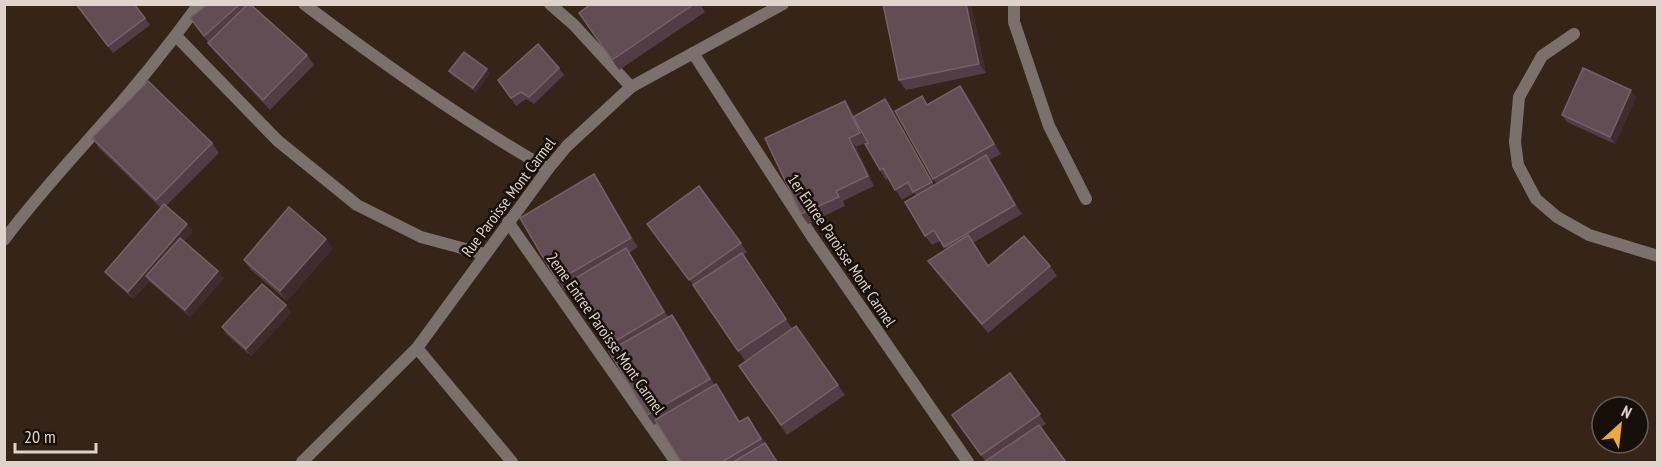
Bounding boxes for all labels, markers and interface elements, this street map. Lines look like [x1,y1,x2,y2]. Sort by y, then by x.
street label: Rue Paroisse Mont Carmel [457,133,559,261]
street label: 1er Entree Paroisse Mont Carmel [783,170,901,330]
street label: 2eme Entree Paroisse Mont Carmel [543,248,670,418]
north arrow [1590,395,1650,455]
text: N [1618,401,1635,423]
scale bar [15,416,96,454]
text: 20 m [24,425,56,448]

